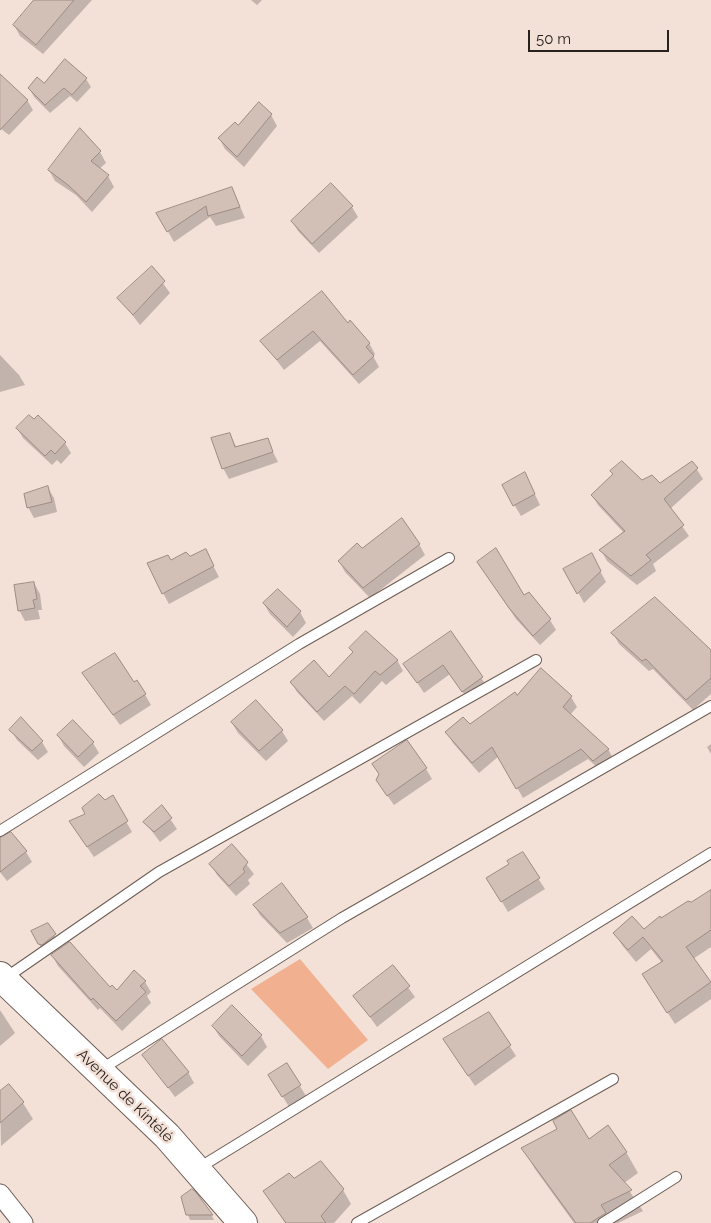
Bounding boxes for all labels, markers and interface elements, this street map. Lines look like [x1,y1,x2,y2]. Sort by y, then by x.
scale bar [531,20,672,52]
text: 50 m [536,30,571,48]
street label: Avenue de Kintélé [73,1046,177,1146]

